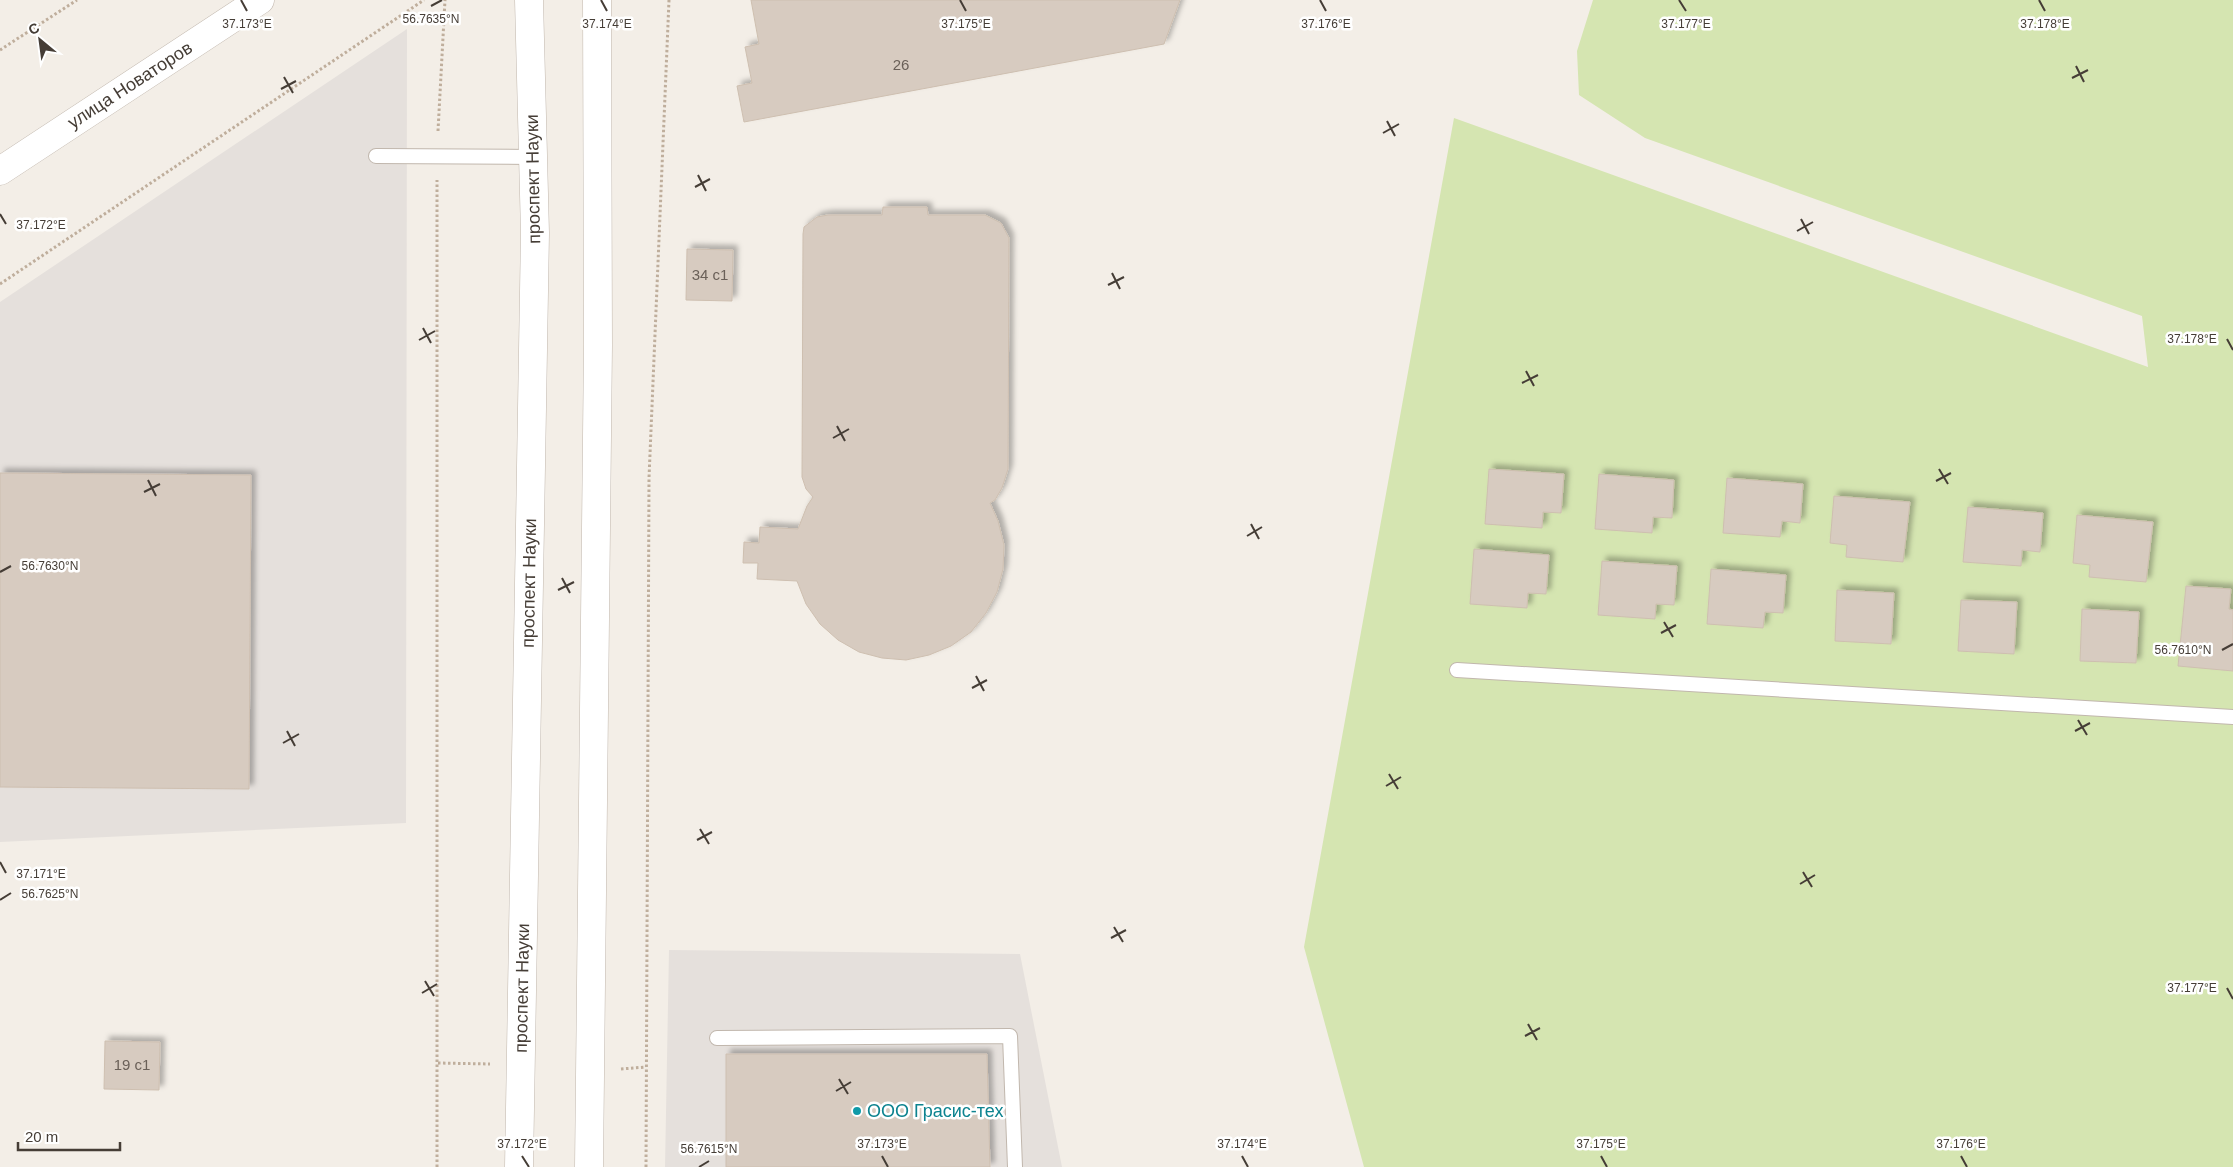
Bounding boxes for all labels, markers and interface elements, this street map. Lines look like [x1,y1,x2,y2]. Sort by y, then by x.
text: 56.7635°N [403,12,459,26]
north arrow [15,15,65,65]
text: 37.173°E [222,17,272,31]
text: 37.174°E [582,17,632,31]
text: 37.175°E [941,17,991,31]
text: 37.176°E [1301,17,1351,31]
text: 37.177°E [1661,17,1711,31]
text: 37.178°E [2020,17,2070,31]
text: С [25,19,42,38]
street label: улица Новаторов [64,37,196,133]
house number: 26 [893,56,909,73]
street label: проспект Науки [522,114,544,244]
text: 37.172°E [16,218,66,232]
house number: 34 с1 [692,266,728,283]
text: 37.178°E [2167,332,2217,346]
street label: проспект Науки [518,518,540,648]
text: 56.7630°N [22,559,78,573]
text: 56.7610°N [2155,643,2211,657]
text: 37.171°E [16,867,66,881]
text: 56.7625°N [22,887,78,901]
street label: проспект Науки [511,923,533,1053]
text: 37.177°E [2167,981,2217,995]
house number: 19 с1 [114,1056,150,1073]
place label: ООО Грасис-тех [867,1101,1003,1121]
marker: ООО Грасис-тех [851,1105,863,1117]
scale bar [18,1120,120,1152]
text: 20 m [25,1128,58,1145]
text: 37.172°E [497,1137,547,1151]
text: 37.173°E [857,1137,907,1151]
text: 37.174°E [1217,1137,1267,1151]
text: 37.175°E [1576,1137,1626,1151]
text: 37.176°E [1936,1137,1986,1151]
text: 56.7615°N [681,1142,737,1156]

